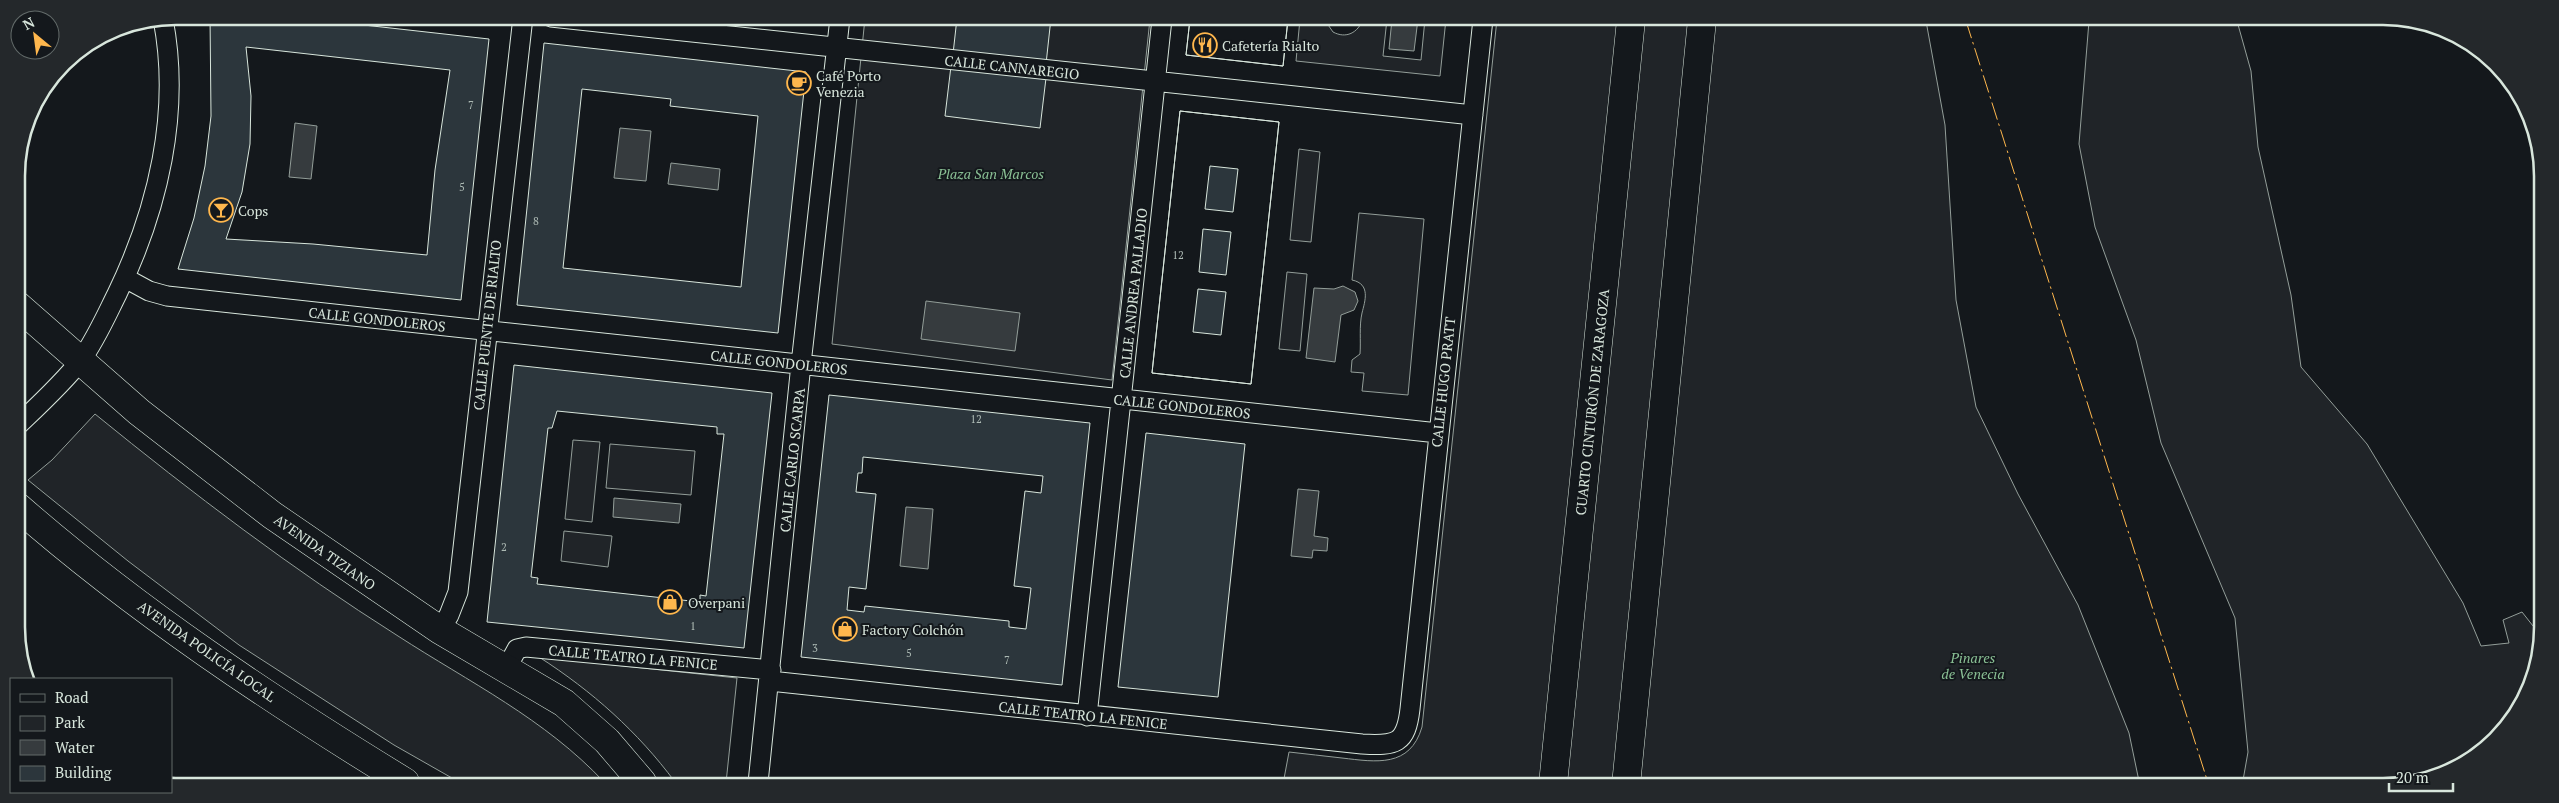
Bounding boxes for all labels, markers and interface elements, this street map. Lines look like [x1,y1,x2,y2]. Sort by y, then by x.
north arrow [10,10,60,60]
text: N [19,12,38,34]
restaurant icon: Cafetería Rialto [1192,32,1218,58]
place label: Cafetería Rialto [1222,36,1320,55]
street label: CALLE CANNAREGIO [944,50,1080,84]
place label: Café Porto Venezia [816,66,881,101]
cafe icon: Café Porto Venezia [786,70,812,96]
house number: 7 [468,98,474,112]
park label: Plaza San Marcos [937,164,1044,183]
house number: 5 [459,180,465,194]
bar icon: Cops [208,197,234,223]
place label: Cops [238,201,268,220]
street label: CALLE ANDREA PALLADIO [1115,207,1151,379]
house number: 8 [533,214,539,228]
street label: CALLE PUENTE DE RIALTO [469,239,505,411]
house number: 12 [1172,248,1184,262]
street label: CUARTO CINTURÓN DE ZARAGOZA [1571,287,1613,516]
street label: CALLE GONDOLEROS [307,302,447,336]
street label: CALLE HUGO PRATT [1427,315,1459,448]
street label: CALLE GONDOLEROS [709,345,849,379]
street label: CALLE CARLO SCARPA [775,386,809,533]
street label: CALLE GONDOLEROS [1112,389,1252,423]
house number: 12 [970,412,982,426]
street label: AVENIDA TIZIANO [270,510,380,594]
house number: 2 [501,540,507,554]
shop icon: Overpani [657,589,683,615]
place label: Overpani [688,593,745,612]
street label: AVENIDA POLICÍA LOCAL [134,596,280,706]
shop icon: Factory Colchón [832,616,858,642]
house number: 1 [690,619,696,633]
place label: Factory Colchón [862,620,964,639]
street label: CALLE TEATRO LA FENICE [548,640,718,674]
house number: 3 [812,641,818,655]
house number: 5 [906,646,912,660]
park label: Pinares de Venecia [1941,648,2005,683]
house number: 7 [1004,653,1010,667]
legend [10,678,172,793]
text: Road [55,687,88,707]
street label: CALLE TEATRO LA FENICE [998,697,1168,733]
text: Park [55,712,85,732]
text: Water [55,737,95,757]
scale bar [2389,760,2453,792]
text: Building [55,762,113,782]
text: 20 m [2396,767,2429,787]

